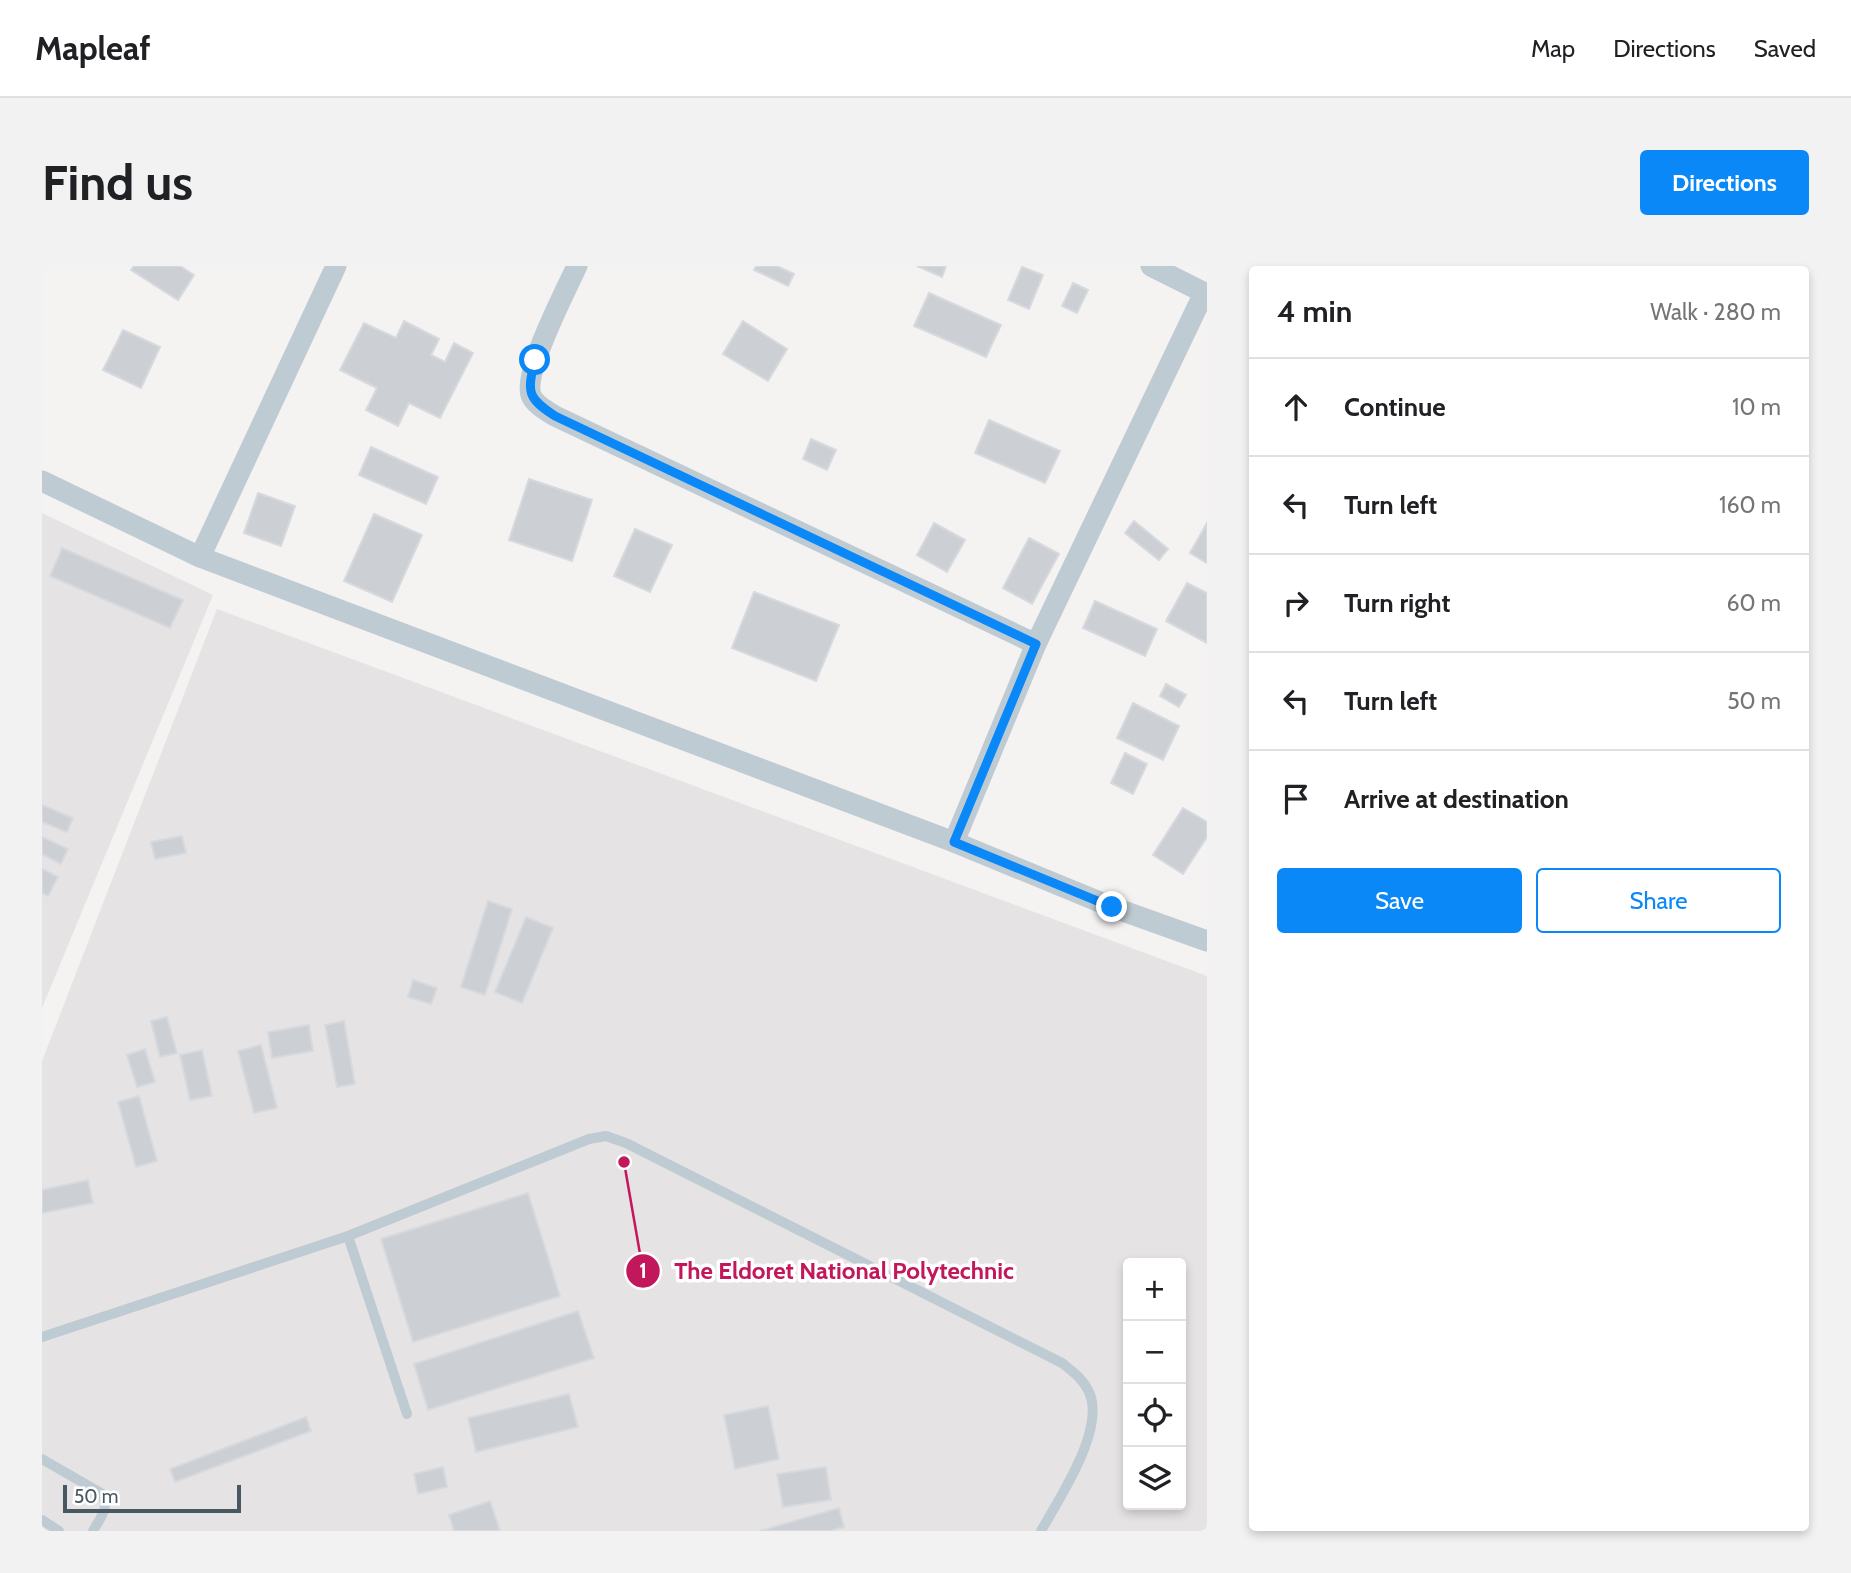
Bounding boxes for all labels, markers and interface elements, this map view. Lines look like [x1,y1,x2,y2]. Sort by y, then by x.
text: Mapleaf [35,28,151,68]
text: Map [1531,34,1575,63]
text: Directions [1613,34,1716,63]
text: Saved [1754,34,1816,63]
button: Directions [1640,150,1809,215]
text: Find us [42,153,193,212]
text: 4 min [1277,293,1352,330]
text: Walk · 280 m [1650,298,1781,326]
route start [519,344,550,375]
icon: ahead [1277,388,1315,426]
text: Continue [1344,391,1446,423]
text: 10 m [1732,393,1781,421]
icon: left [1277,486,1315,524]
text: Turn left [1344,489,1437,521]
text: 160 m [1719,491,1781,519]
icon: right [1277,584,1315,622]
text: Turn right [1344,587,1450,619]
text: 60 m [1727,589,1781,617]
icon: left [1277,682,1315,720]
text: Turn left [1344,685,1437,717]
text: 50 m [1727,687,1781,715]
icon: arrive [1277,780,1315,818]
text: Arrive at destination [1344,783,1569,815]
button: Save [1277,868,1522,933]
button: Share [1536,868,1781,933]
route end [1096,891,1127,922]
callout: The Eldoret National Polytechnic [626,1248,1028,1293]
text: The Eldoret National Polytechnic [674,1256,1014,1285]
text: 1 [639,1258,647,1283]
map controls [1123,1258,1186,1510]
button: + [1123,1258,1186,1321]
button: − [1123,1321,1186,1384]
button: locate [1123,1384,1186,1447]
button: layers [1123,1447,1186,1510]
scale bar [63,1482,242,1514]
text: 50 m [74,1485,118,1508]

